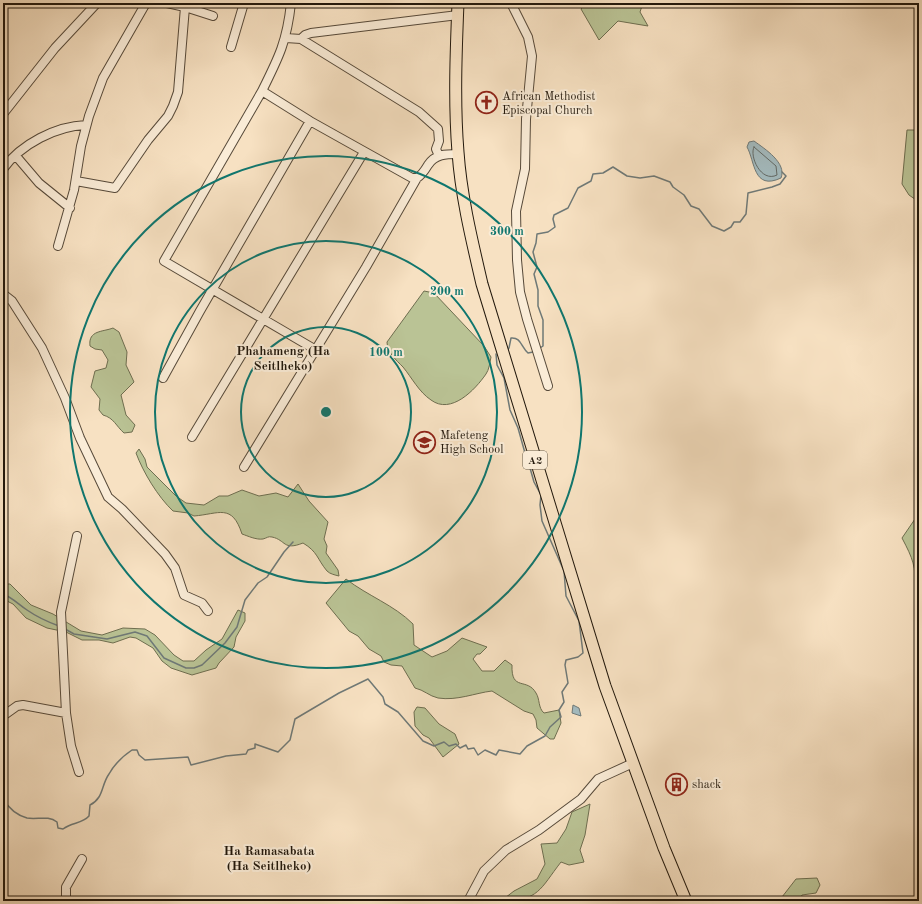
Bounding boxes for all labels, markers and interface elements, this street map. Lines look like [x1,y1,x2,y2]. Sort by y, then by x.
church icon: African Methodist Episcopal Church [473,90,499,116]
place label: African Methodist Episcopal Church [502,91,595,117]
text: 300 m [490,226,524,238]
text: 200 m [430,286,464,298]
district label: Phahameng (Ha Seitlheko) [236,345,330,373]
text: 100 m [369,347,403,359]
centre of rings [319,405,333,419]
school or university icon: Mafeteng High School [412,429,438,455]
place label: Mafeteng High School [440,430,503,456]
road number: A2 [523,451,547,469]
building icon: shack [663,771,689,797]
place label: shack [692,779,721,791]
district label: Ha Ramasabata (Ha Seitlheko) [223,845,315,873]

